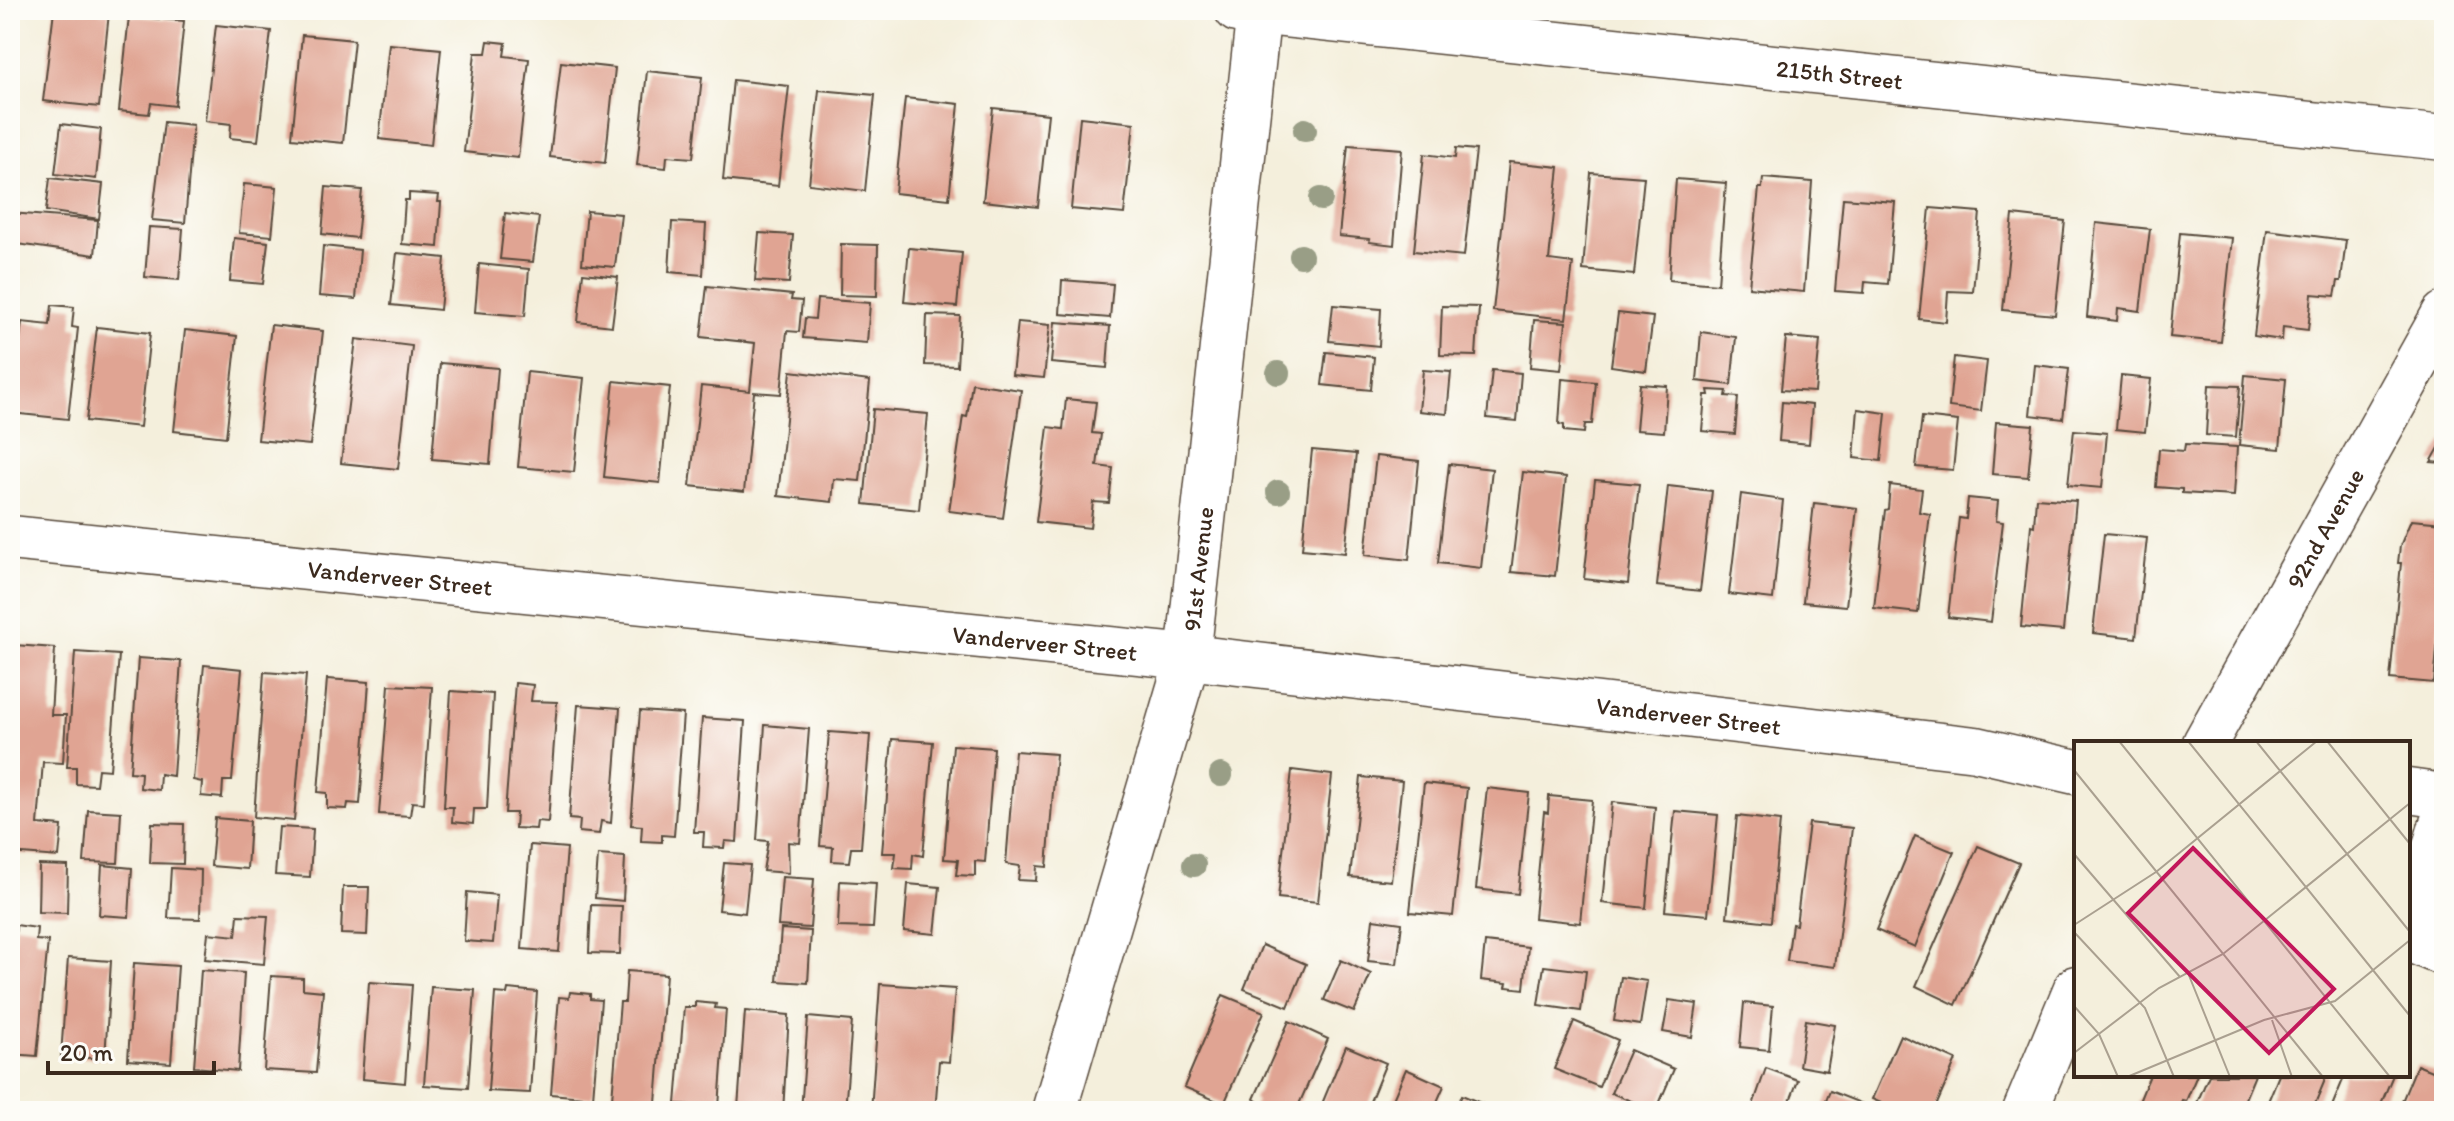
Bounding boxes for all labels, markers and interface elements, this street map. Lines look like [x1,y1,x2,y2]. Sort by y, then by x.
street label: 215th Street [1775,53,1904,95]
street label: 92nd Avenue [2280,463,2370,593]
street label: 91st Avenue [1176,505,1219,633]
street label: Vanderveer Street [306,554,494,601]
street label: Vanderveer Street [951,619,1139,666]
street label: Vanderveer Street [1595,690,1783,741]
inset map [2074,741,2410,1077]
scale bar [48,1025,214,1075]
text: 20 m [60,1038,113,1067]

